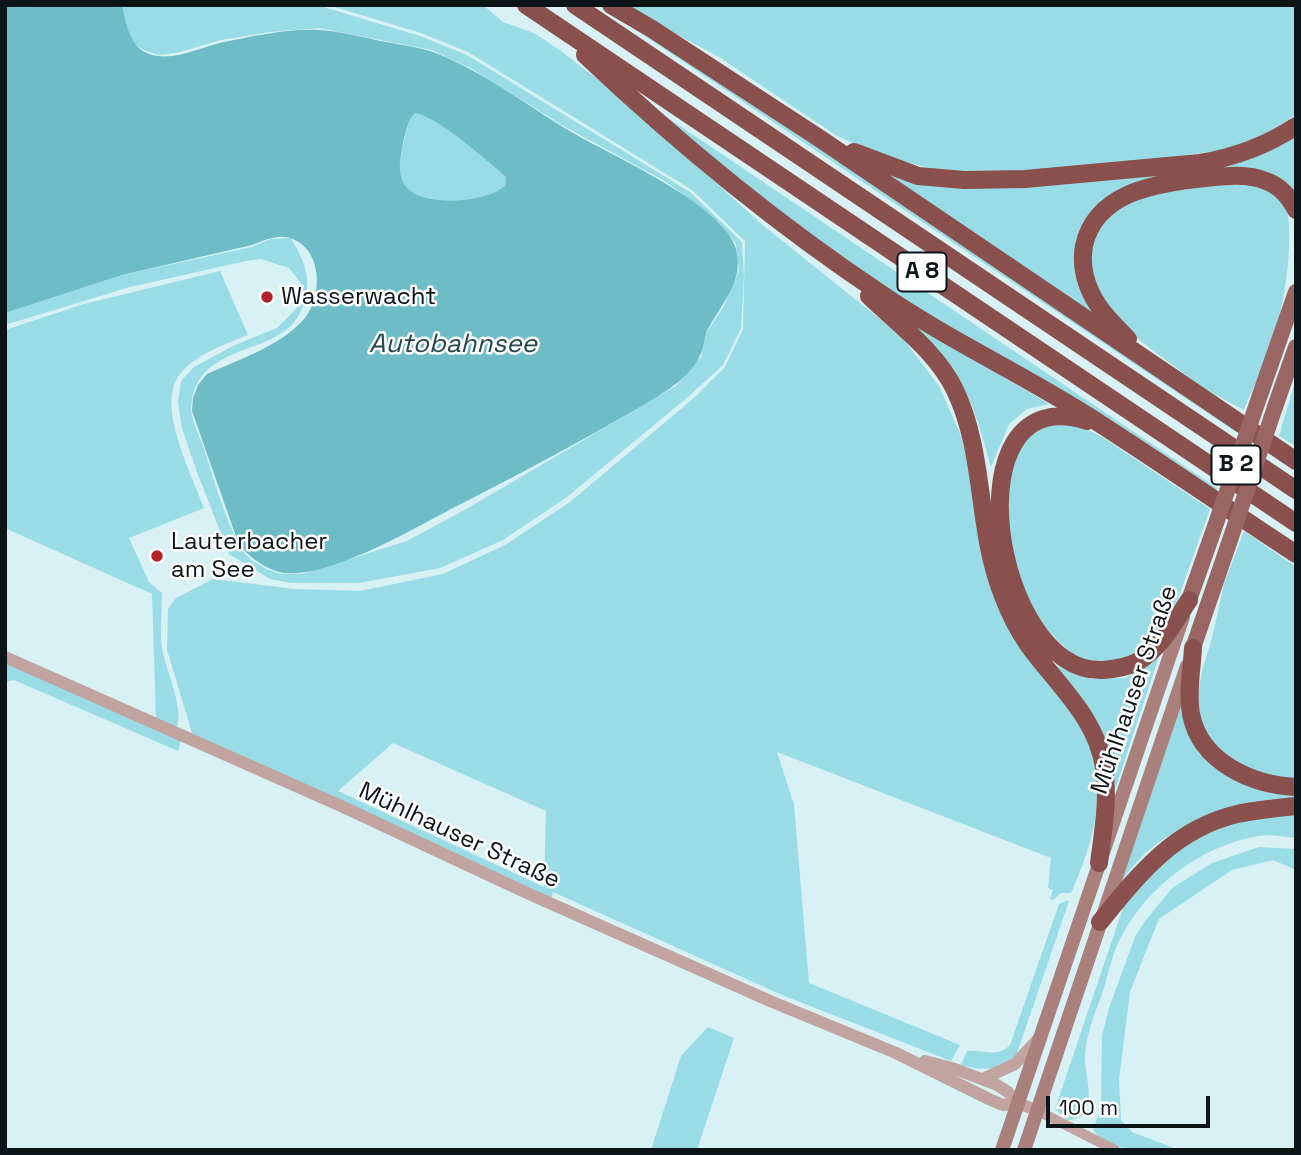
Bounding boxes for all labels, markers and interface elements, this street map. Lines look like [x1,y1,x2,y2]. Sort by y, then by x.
road number: A 8 [898,252,946,292]
place label: Wasserwacht [281,283,436,311]
marker: Wasserwacht [259,289,275,305]
water label: Autobahnsee [369,329,537,361]
road number: B 2 [1212,446,1260,485]
place label: Lauterbacher am See [171,528,327,584]
marker: Lauterbacher am See [149,548,165,564]
street label: Mühlhauser Straße [1086,582,1184,798]
street label: Mühlhauser Straße [354,777,564,895]
scale bar [1049,1082,1214,1126]
text: 100 m [1059,1094,1118,1121]

